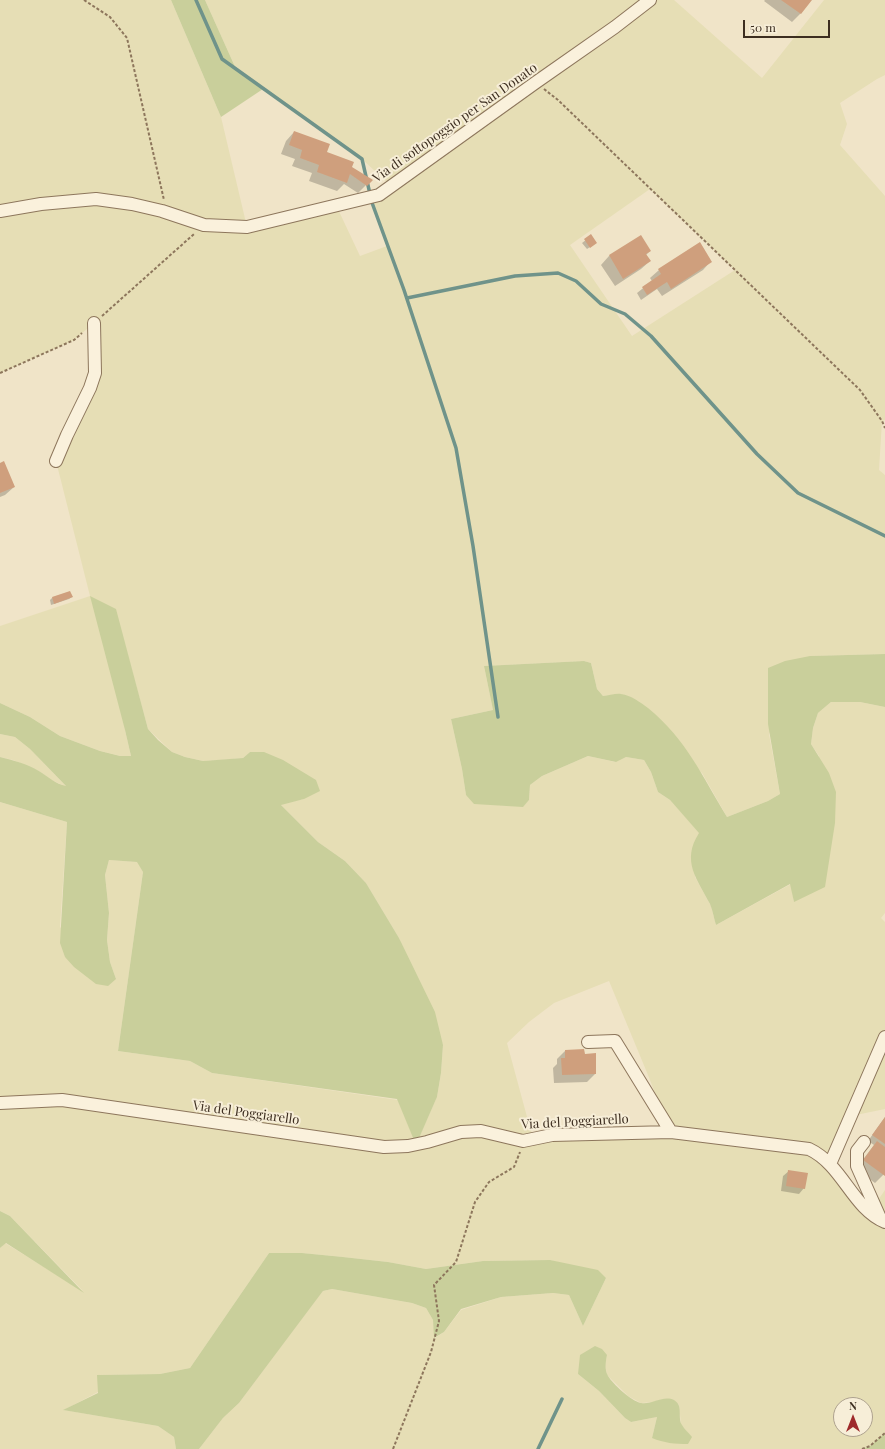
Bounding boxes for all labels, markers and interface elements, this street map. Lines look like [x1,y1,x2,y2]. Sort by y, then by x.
scale bar [745,12,832,38]
text: 50 m [750,19,776,35]
street label: Via di sottopoggio per San Donato [370,60,540,186]
street label: Via del Poggiarello [192,1098,300,1128]
street label: Via del Poggiarello [521,1111,629,1133]
north arrow [833,1397,873,1437]
text: N [849,1398,857,1413]

